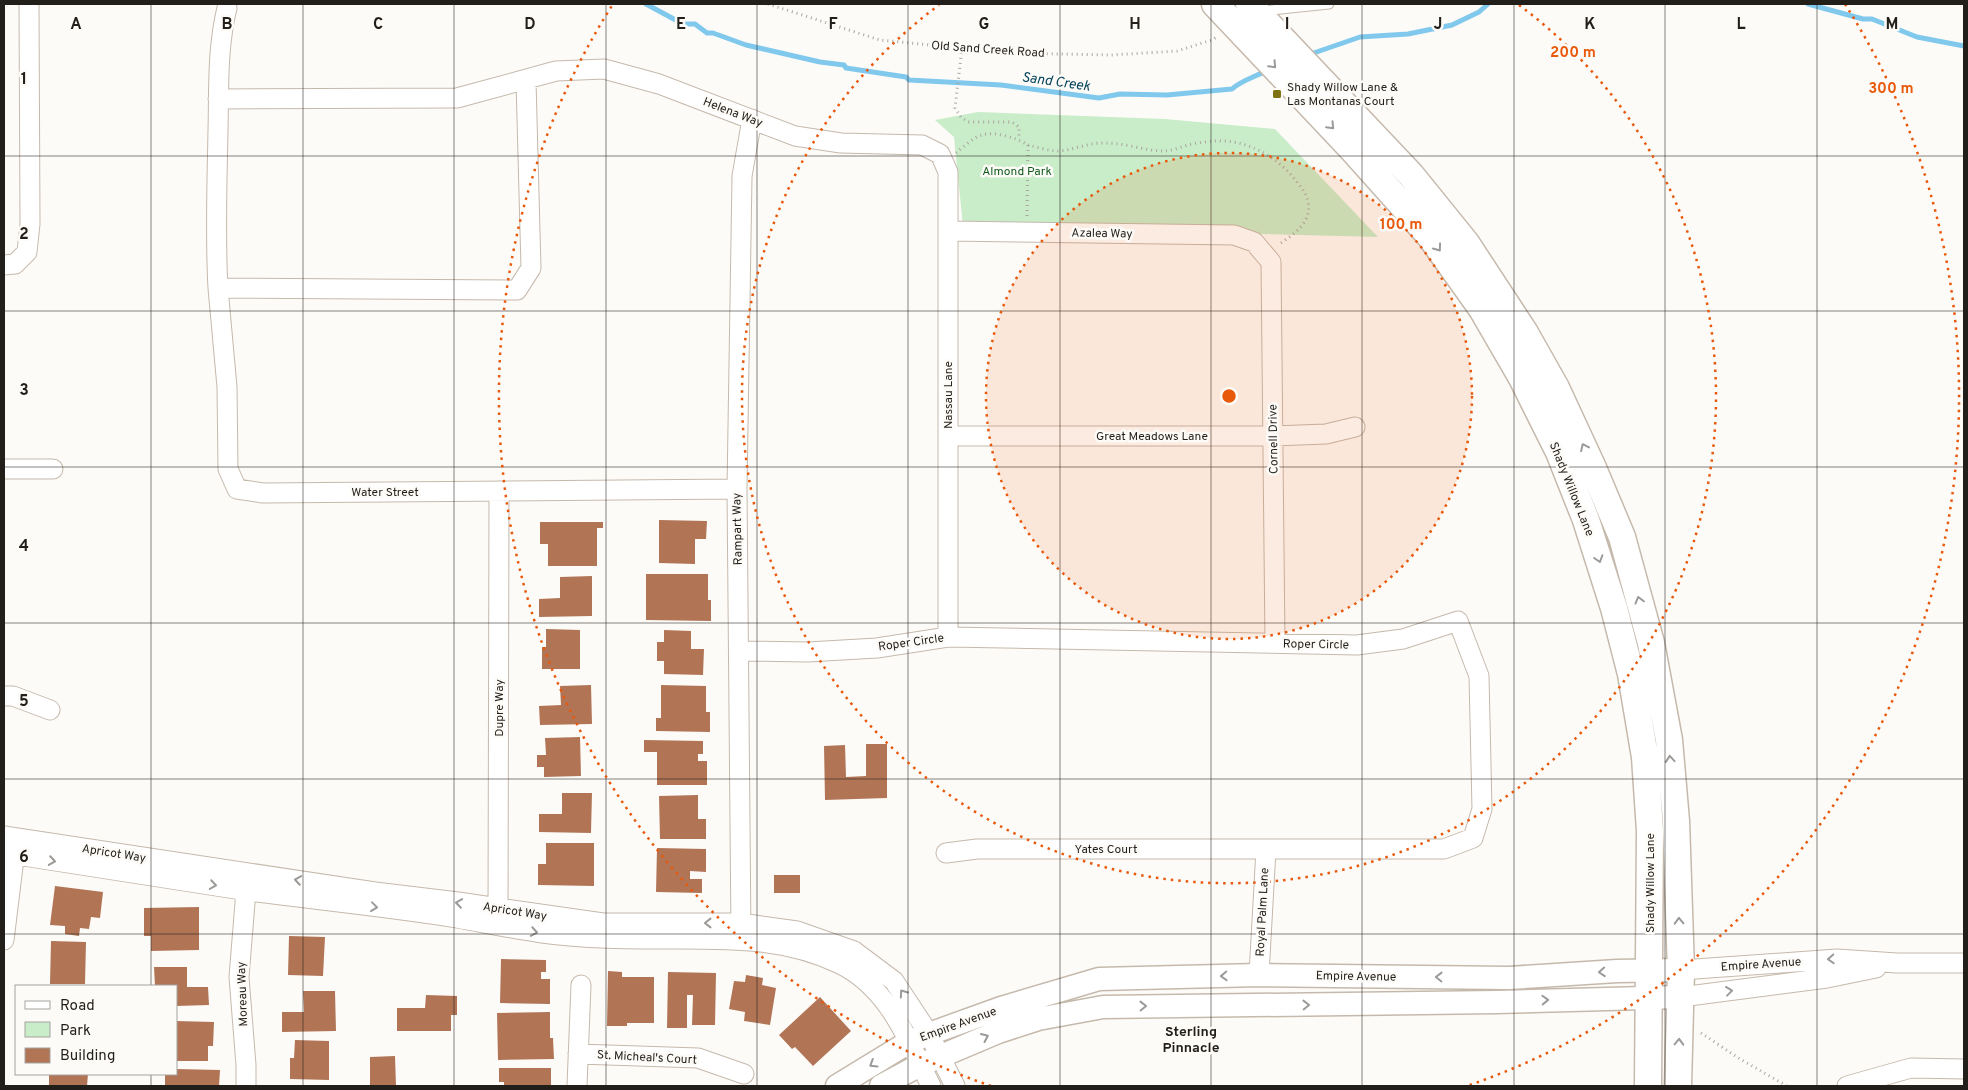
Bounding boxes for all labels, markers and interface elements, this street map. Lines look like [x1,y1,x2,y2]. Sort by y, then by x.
text: A [70,15,82,35]
text: B [221,15,233,35]
text: C [373,15,383,35]
text: D [524,15,536,35]
text: E [676,15,686,35]
text: F [828,15,838,35]
text: G [979,15,989,35]
text: H [1129,15,1141,35]
text: I [1285,15,1289,35]
text: J [1434,15,1442,35]
text: K [1584,15,1596,35]
text: L [1736,15,1746,35]
text: M [1886,15,1898,35]
street label: Old Sand Creek Road [931,38,1045,62]
text: 200 m [1550,44,1596,63]
one-way arrow [1267,59,1276,68]
water label: Sand Creek [1020,69,1092,96]
text: 1 [21,70,27,90]
place label: Shady Willow Lane & Las Montanas Court [1287,80,1398,110]
text: 300 m [1868,80,1914,99]
marker: Shady Willow Lane & Las Montanas Court [1271,88,1283,100]
street label: Helena Way [700,94,765,132]
one-way arrow [1325,121,1334,130]
park label: Almond Park [982,164,1052,180]
text: 100 m [1380,216,1422,235]
text: 2 [19,225,29,245]
street label: Azalea Way [1071,225,1133,243]
one-way arrow [1432,242,1441,252]
street label: Nassau Lane [941,361,957,429]
text: 3 [19,381,29,401]
centre of rings [1220,387,1238,405]
street label: Cornell Drive [1265,404,1283,474]
street label: Great Meadows Lane [1096,429,1208,445]
street label: Shady Willow Lane [1545,440,1597,539]
one-way arrow [1579,443,1590,452]
street label: Water Street [351,485,419,501]
street label: Rampart Way [729,493,747,565]
text: 4 [19,537,29,557]
one-way arrow [1593,555,1603,563]
one-way arrow [1634,595,1645,604]
street label: Roper Circle [877,630,945,656]
street label: Roper Circle [1283,636,1349,654]
street label: Dupre Way [492,679,508,737]
text: 5 [19,692,29,712]
one-way arrow [1665,755,1676,763]
street label: Shady Willow Lane [1643,833,1659,933]
street label: Apricot Way [81,841,147,867]
street label: Yates Court [1075,842,1137,858]
text: 6 [19,848,29,868]
one-way arrow [48,855,56,865]
street label: Royal Palm Lane [1253,867,1273,957]
one-way arrow [294,876,303,886]
one-way arrow [208,880,217,890]
one-way arrow [455,898,464,908]
street label: Apricot Way [482,899,548,925]
one-way arrow [370,901,378,912]
one-way arrow [1674,917,1684,925]
one-way arrow [704,918,712,928]
one-way arrow [530,926,539,936]
street label: Empire Avenue [1720,954,1802,976]
one-way arrow [1827,954,1835,965]
street label: Moreau Way [234,961,252,1027]
one-way arrow [1597,966,1605,977]
street label: Empire Avenue [1316,968,1396,986]
one-way arrow [1220,971,1228,981]
one-way arrow [1435,972,1443,982]
legend [15,985,178,1075]
one-way arrow [1726,986,1734,997]
one-way arrow [900,989,909,999]
one-way arrow [1542,995,1550,1006]
text: Road [60,997,95,1016]
one-way arrow [1302,999,1310,1010]
one-way arrow [1140,1001,1147,1011]
street label: Empire Avenue [918,1004,999,1046]
text: Park [60,1022,91,1041]
district label: Sterling Pinnacle [1163,1024,1220,1057]
one-way arrow [980,1033,989,1044]
one-way arrow [1674,1037,1685,1045]
text: Building [60,1047,115,1066]
street label: St. Micheal's Court [597,1047,697,1069]
one-way arrow [869,1058,878,1068]

